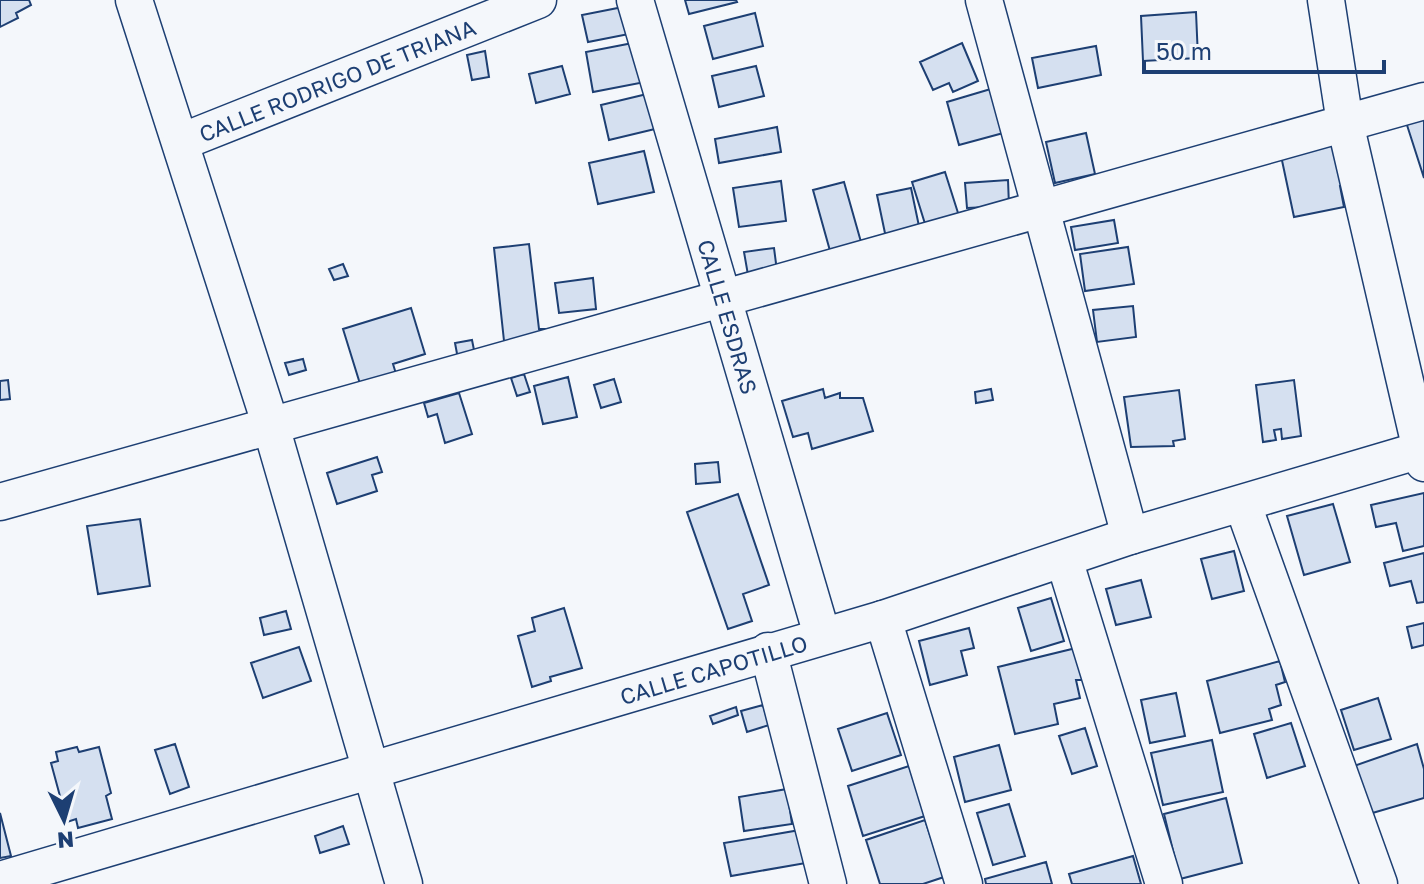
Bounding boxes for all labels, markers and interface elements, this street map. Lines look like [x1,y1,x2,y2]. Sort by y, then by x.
street label: CALLE RODRIGO DE TRIANA [195,13,480,147]
scale bar [1144,24,1384,74]
text: 50 m [1156,36,1212,65]
street label: CALLE ESDRAS [693,236,764,397]
street label: CALLE CAPOTILLO [617,629,810,710]
north arrow [24,780,104,860]
text: N [56,826,75,855]

